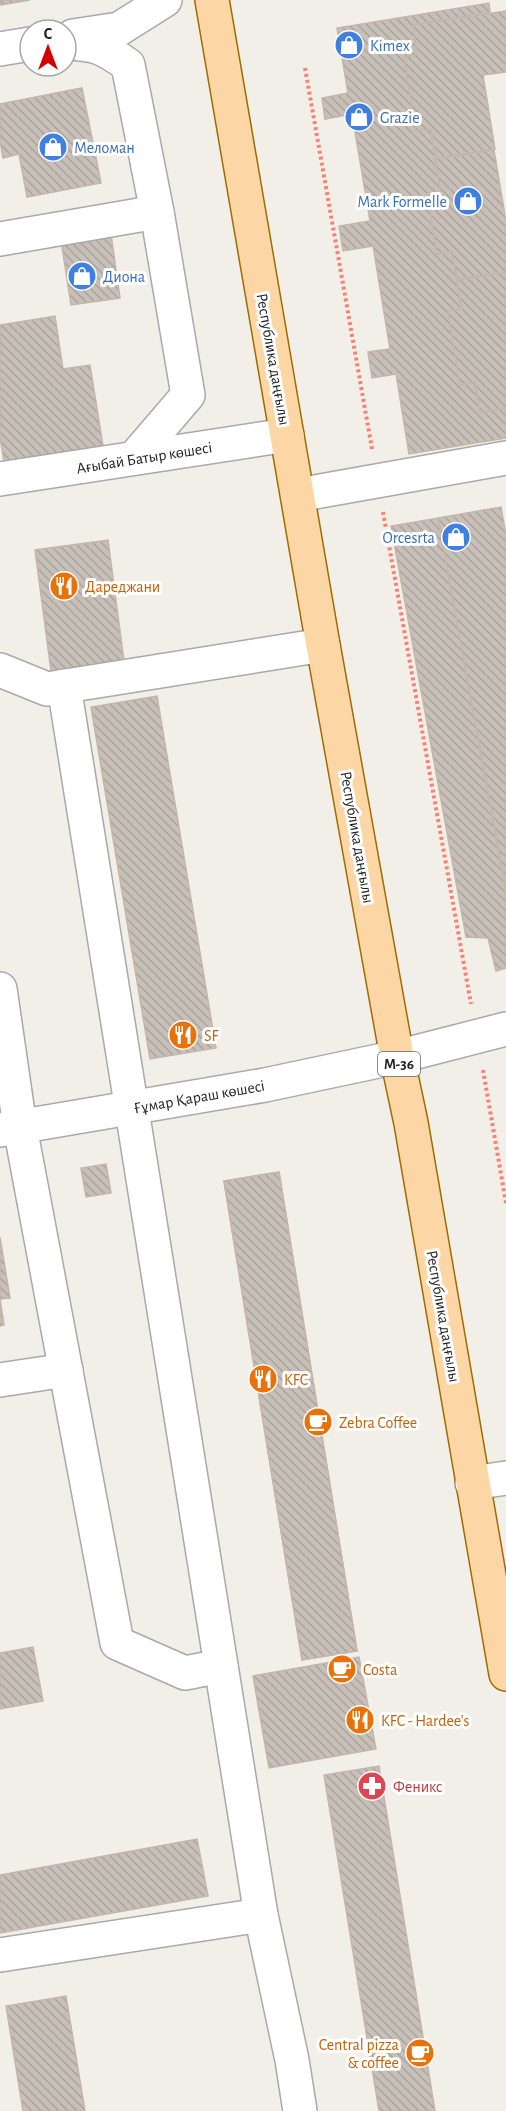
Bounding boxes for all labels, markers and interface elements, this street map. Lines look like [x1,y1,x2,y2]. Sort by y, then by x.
north arrow [18,18,78,78]
text: С [44,26,53,42]
shop icon: Kimex [333,29,365,61]
place label: Kimex [370,38,410,54]
shop icon: Grazie [343,101,375,133]
place label: Grazie [380,110,420,126]
shop icon: Меломан [37,131,69,163]
place label: Меломан [74,140,135,156]
shop icon: Mark Formelle [452,185,484,217]
place label: Mark Formelle [357,194,447,210]
shop icon: Диона [66,260,98,292]
place label: Диона [103,269,145,285]
street label: Республика даңғылы [253,292,293,427]
street label: Ағыбай Батыр көшесі [75,439,213,477]
shop icon: Orcesrta [440,521,472,553]
place label: Orcesrta [383,530,435,546]
restaurant icon: Дареджани [48,570,80,602]
place label: Дареджани [85,579,160,595]
street label: Республика даңғылы [337,770,377,905]
restaurant icon: SF [167,1019,199,1051]
place label: SF [204,1028,220,1044]
road number: M-36 [378,1052,420,1076]
street label: Ғұмар Қараш көшесі [132,1078,266,1116]
street label: Республика даңғылы [423,1249,463,1384]
restaurant icon: KFC [247,1363,279,1395]
place label: KFC [284,1372,308,1388]
cafe icon: Zebra Coffee [302,1406,334,1438]
place label: Zebra Coffee [339,1415,417,1431]
cafe icon: Costa [326,1653,358,1685]
place label: Costa [363,1662,397,1678]
restaurant icon: KFC - Hardee's [344,1704,376,1736]
place label: KFC - Hardee's [381,1713,470,1729]
pharmacy icon: Феникс [356,1770,388,1802]
place label: Феникс [393,1779,443,1795]
place label: Central pizza & coffee [319,2037,399,2071]
cafe icon: Central pizza & coffee [404,2037,436,2069]

